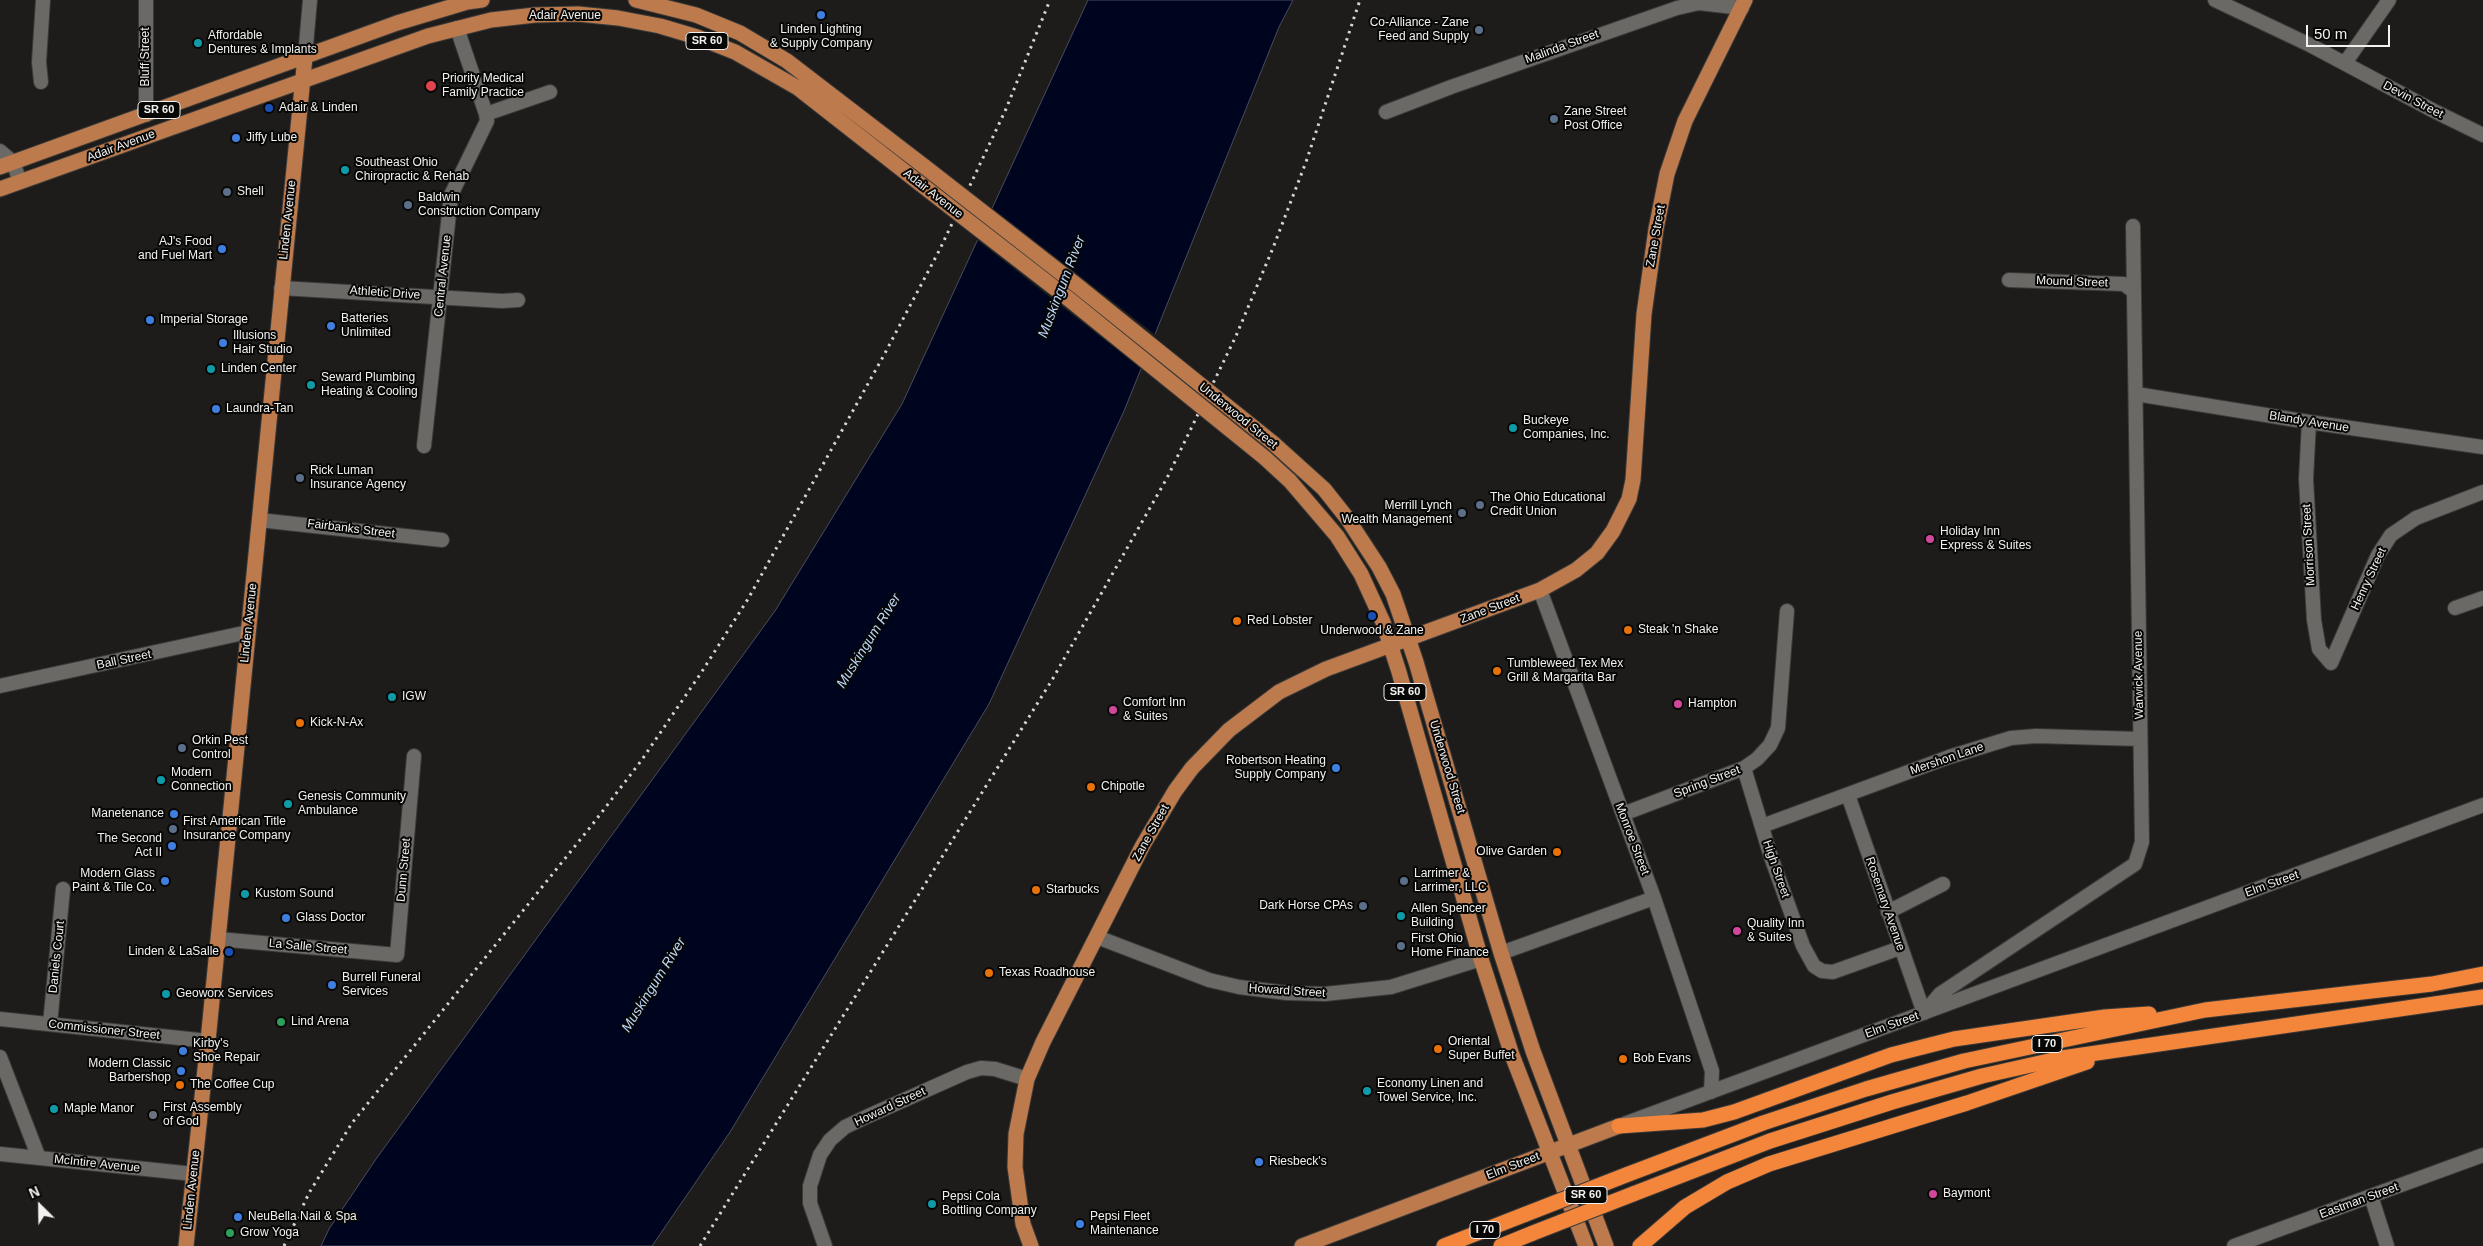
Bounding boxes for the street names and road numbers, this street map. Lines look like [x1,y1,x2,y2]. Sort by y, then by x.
street label: Adair Avenue [529,9,601,23]
street label: Bluff Street [139,27,153,87]
street label: Malinda Street [1523,27,1601,67]
road number: SR 60 [686,32,728,49]
street label: Devin Street [2380,78,2446,122]
road number: SR 60 [138,102,180,118]
street label: Adair Avenue [85,127,157,165]
street label: Adair Avenue [900,166,966,222]
street label: Linden Avenue [277,180,299,260]
street label: Zane Street [1643,204,1669,268]
street label: Central Avenue [432,234,454,318]
street label: Mound Street [2036,274,2108,290]
street label: Athletic Drive [349,283,421,303]
street label: Underwood Street [1196,380,1280,452]
street label: Blandy Avenue [2268,409,2350,435]
street label: Morrison Street [2300,504,2318,586]
street label: Fairbanks Street [306,516,396,542]
street label: Henry Street [2348,545,2390,613]
street label: Linden Avenue [238,583,260,663]
street label: Zane Street [1458,591,1522,627]
street label: Warwick Avenue [2131,631,2147,719]
street label: Ball Street [95,647,153,673]
road number: SR 60 [1384,684,1426,700]
street label: Underwood Street [1426,719,1468,815]
street label: Mershon Lane [1908,740,1986,778]
street label: Spring Street [1672,763,1742,801]
street label: Monroe Street [1612,801,1652,877]
street label: Zane Street [1130,802,1172,864]
street label: Dunn Street [394,837,414,903]
street label: High Street [1759,838,1793,900]
street label: Rosemary Avenue [1862,855,1908,953]
street label: Elm Street [2243,868,2301,900]
street label: Daniels Court [46,920,68,994]
street label: La Salle Street [268,936,348,958]
street label: Howard Street [1248,981,1326,1001]
street label: Elm Street [1863,1009,1921,1041]
street label: Commissioner Street [48,1017,160,1043]
road number: I 70 [2032,1036,2062,1052]
street label: Howard Street [852,1084,928,1130]
street label: Elm Street [1484,1149,1542,1183]
street label: Linden Avenue [181,1150,203,1230]
street label: McIntire Avenue [53,1152,141,1176]
street label: Eastman Street [2318,1180,2400,1222]
road number: SR 60 [1565,1186,1607,1204]
road number: I 70 [1470,1222,1500,1238]

